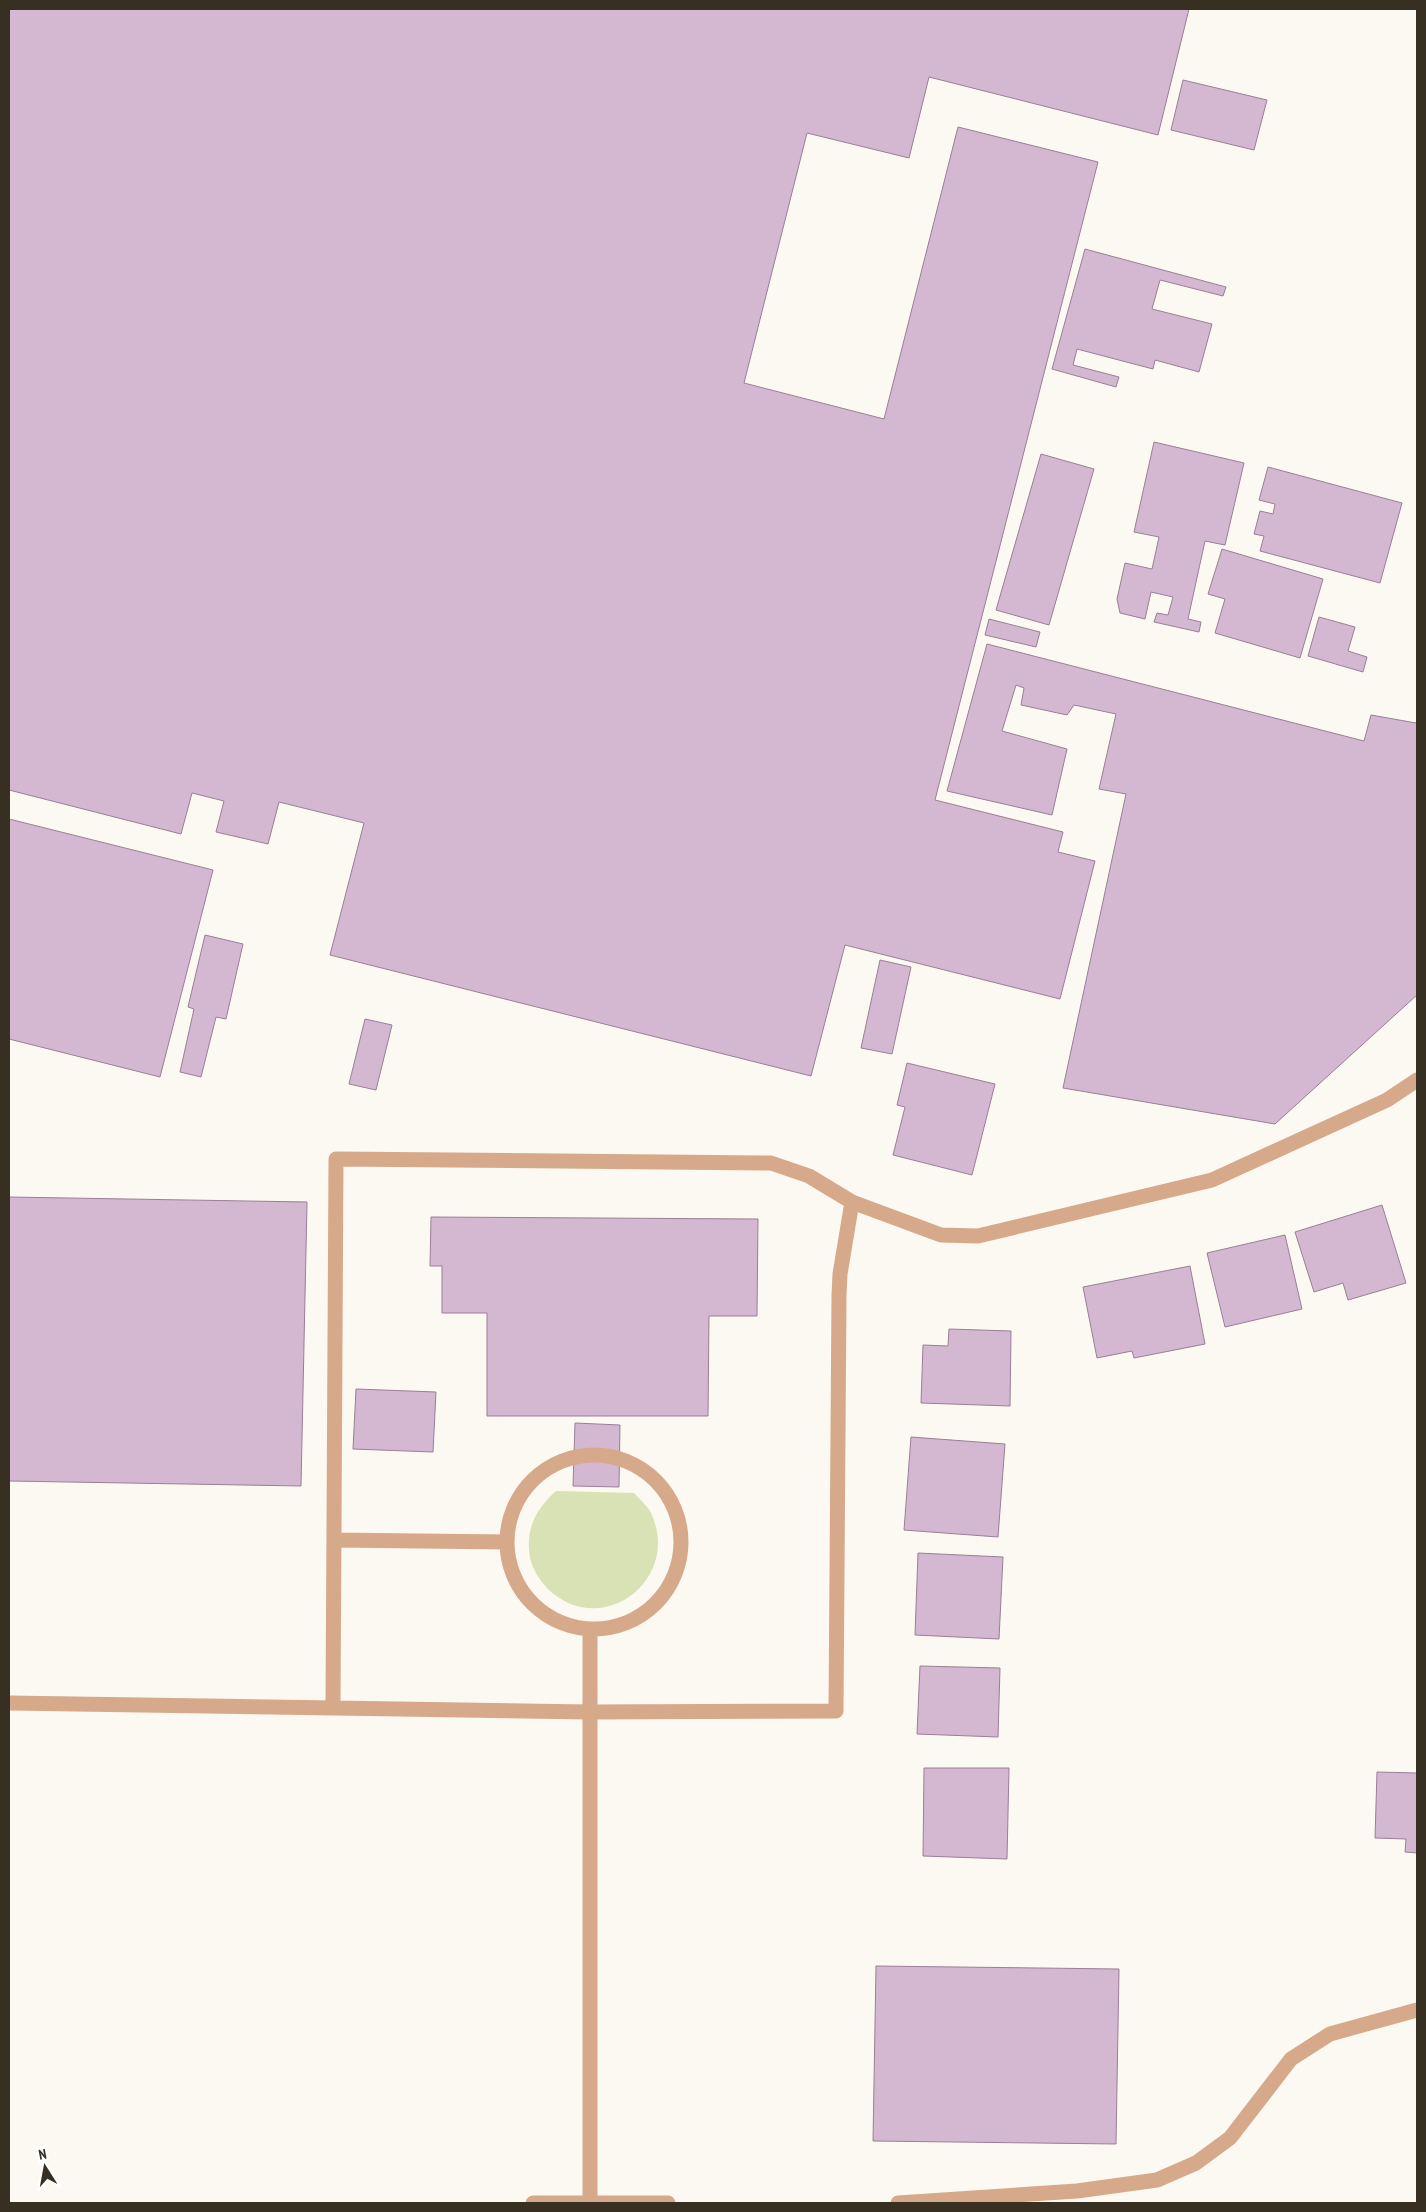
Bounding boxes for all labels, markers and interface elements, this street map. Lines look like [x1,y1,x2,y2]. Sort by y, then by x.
north arrow [20,2142,70,2192]
text: N [37,2145,48,2164]

